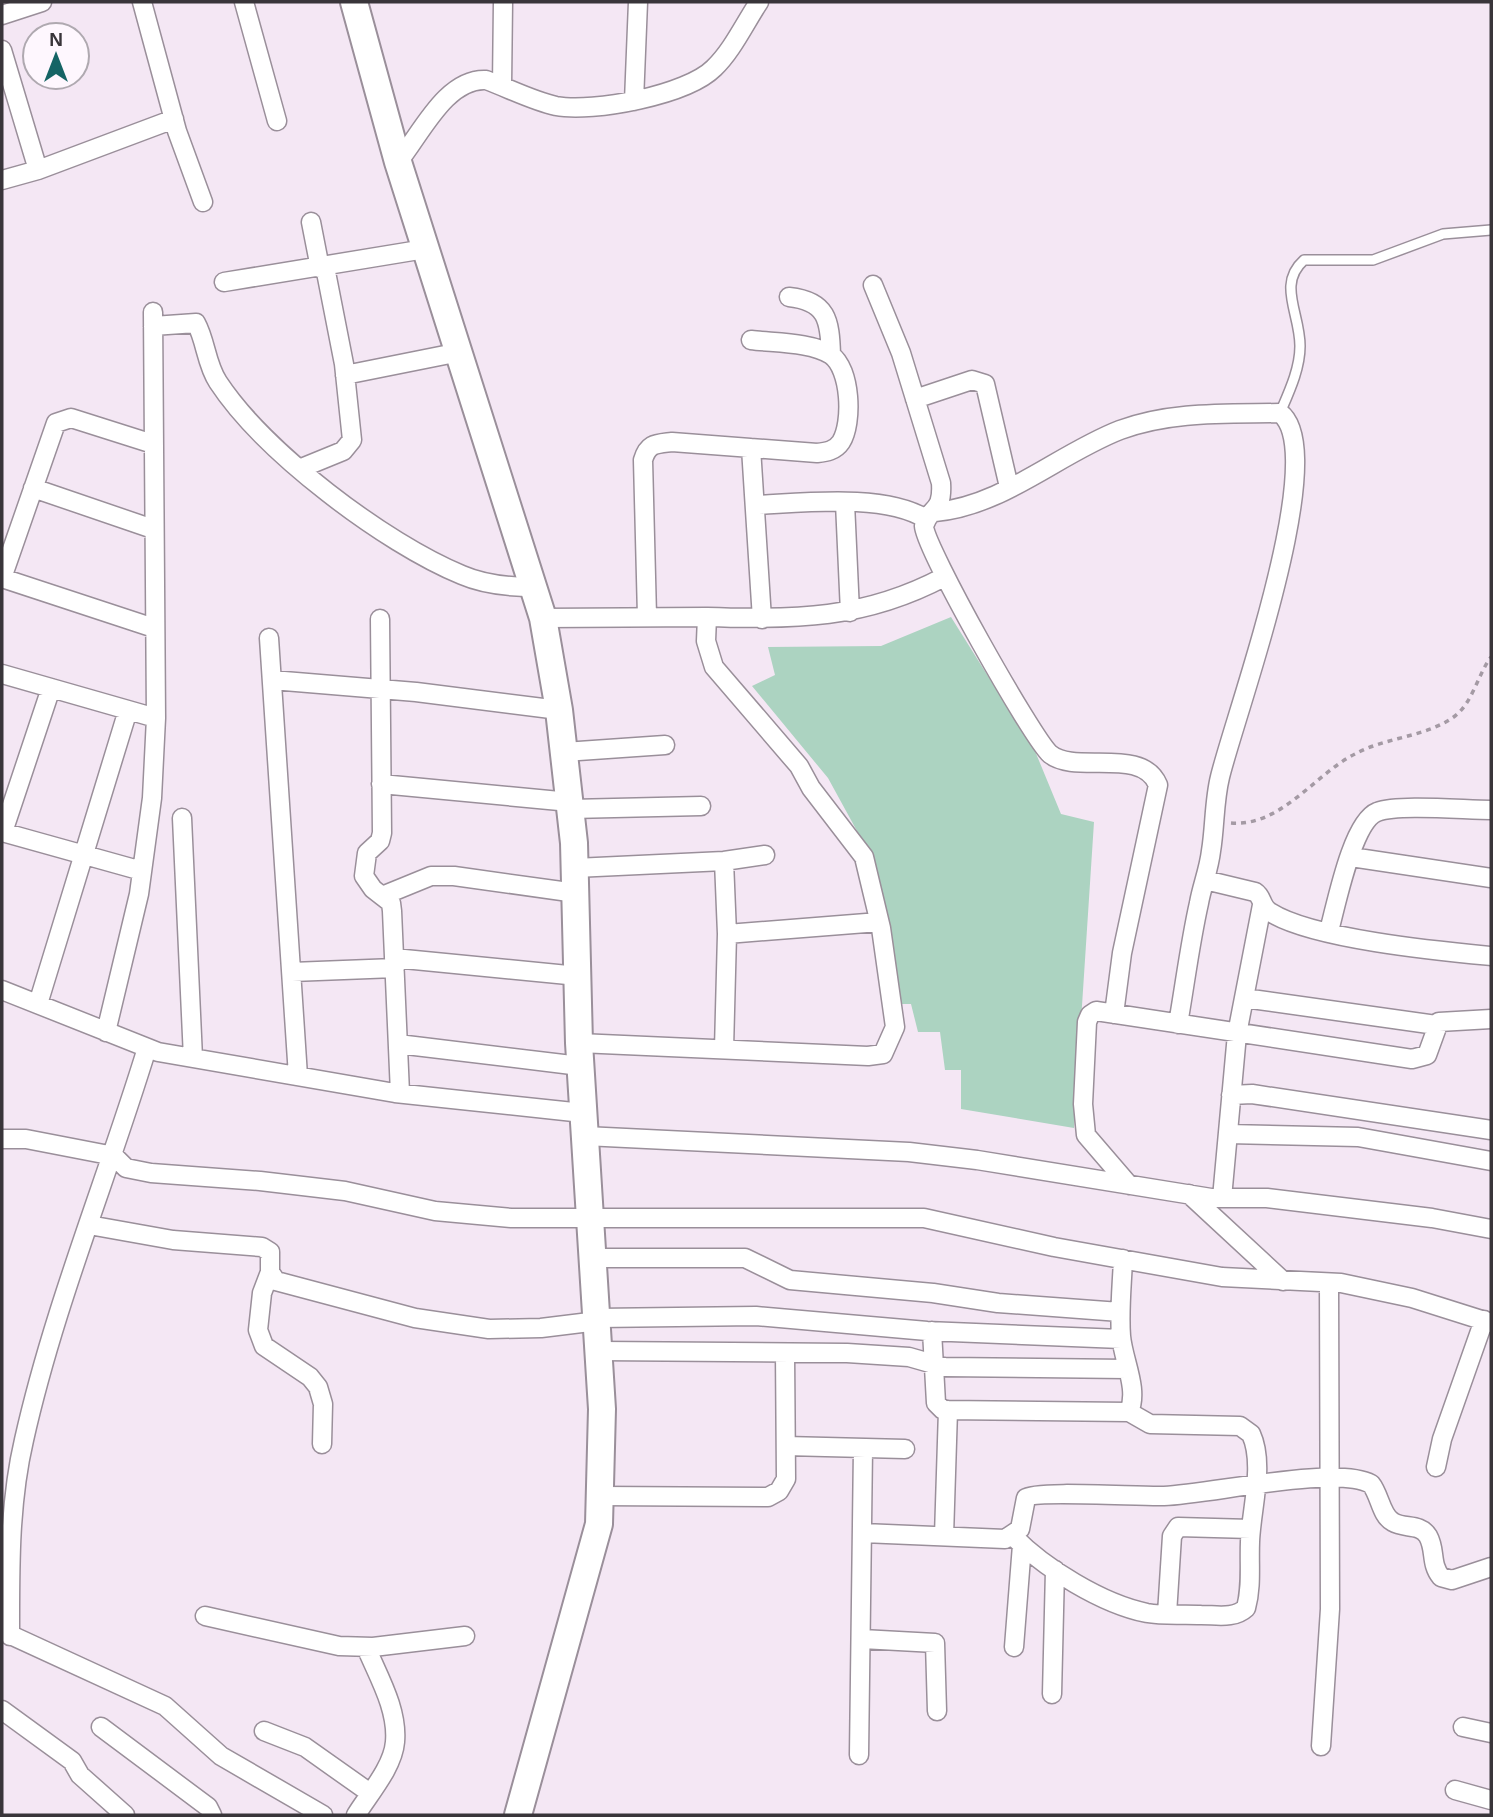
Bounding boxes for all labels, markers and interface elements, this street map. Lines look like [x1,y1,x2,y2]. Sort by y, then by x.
north arrow [21,21,91,91]
text: N [49,29,63,50]

